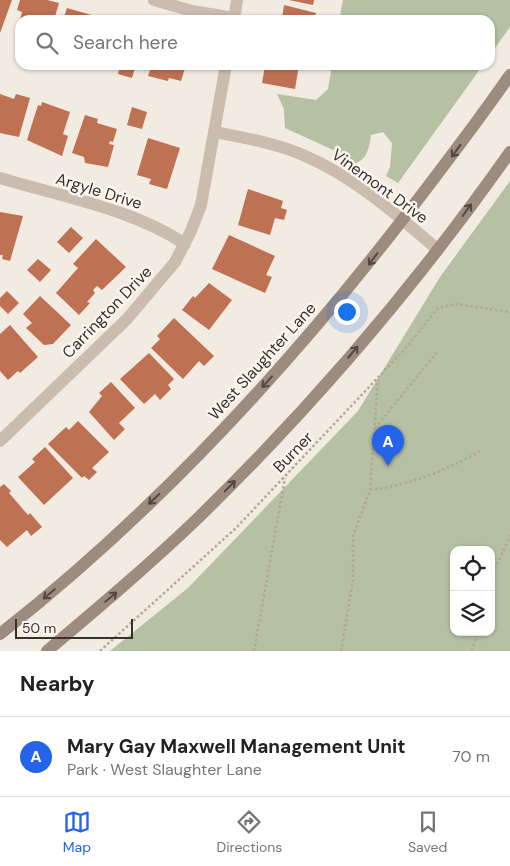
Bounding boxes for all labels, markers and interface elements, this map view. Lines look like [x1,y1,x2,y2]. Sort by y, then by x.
search box [15,15,495,70]
icon: search [33,29,61,57]
text: Search here [73,30,178,55]
street label: Vinemont Drive [328,144,432,228]
one-way arrow [451,144,461,158]
street label: Argyle Drive [53,168,145,214]
one-way arrow [462,203,472,217]
one-way arrow [368,252,379,265]
street label: Carrington Drive [57,261,157,363]
street label: West Slaughter Lane [203,298,321,424]
your location [334,299,360,325]
one-way arrow [347,346,358,359]
one-way arrow [262,375,273,388]
pin: A [372,425,404,466]
street label: Burner [268,427,318,477]
one-way arrow [224,480,236,492]
one-way arrow [148,493,161,505]
map controls [450,546,495,636]
button: locate [450,546,495,591]
one-way arrow [42,588,55,599]
one-way arrow [105,591,118,603]
button: layers [450,591,495,636]
scale bar [15,616,132,639]
text: 50 m [22,619,56,637]
text: Nearby [20,670,94,698]
text: Mary Gay Maxwell Management Unit [67,734,405,759]
text: A [30,746,42,767]
text: 70 m [452,746,490,767]
text: Park · West Slaughter Lane [67,759,262,780]
tab: Map [63,808,91,856]
tab: Directions [217,808,282,856]
tab: Saved [408,808,447,856]

